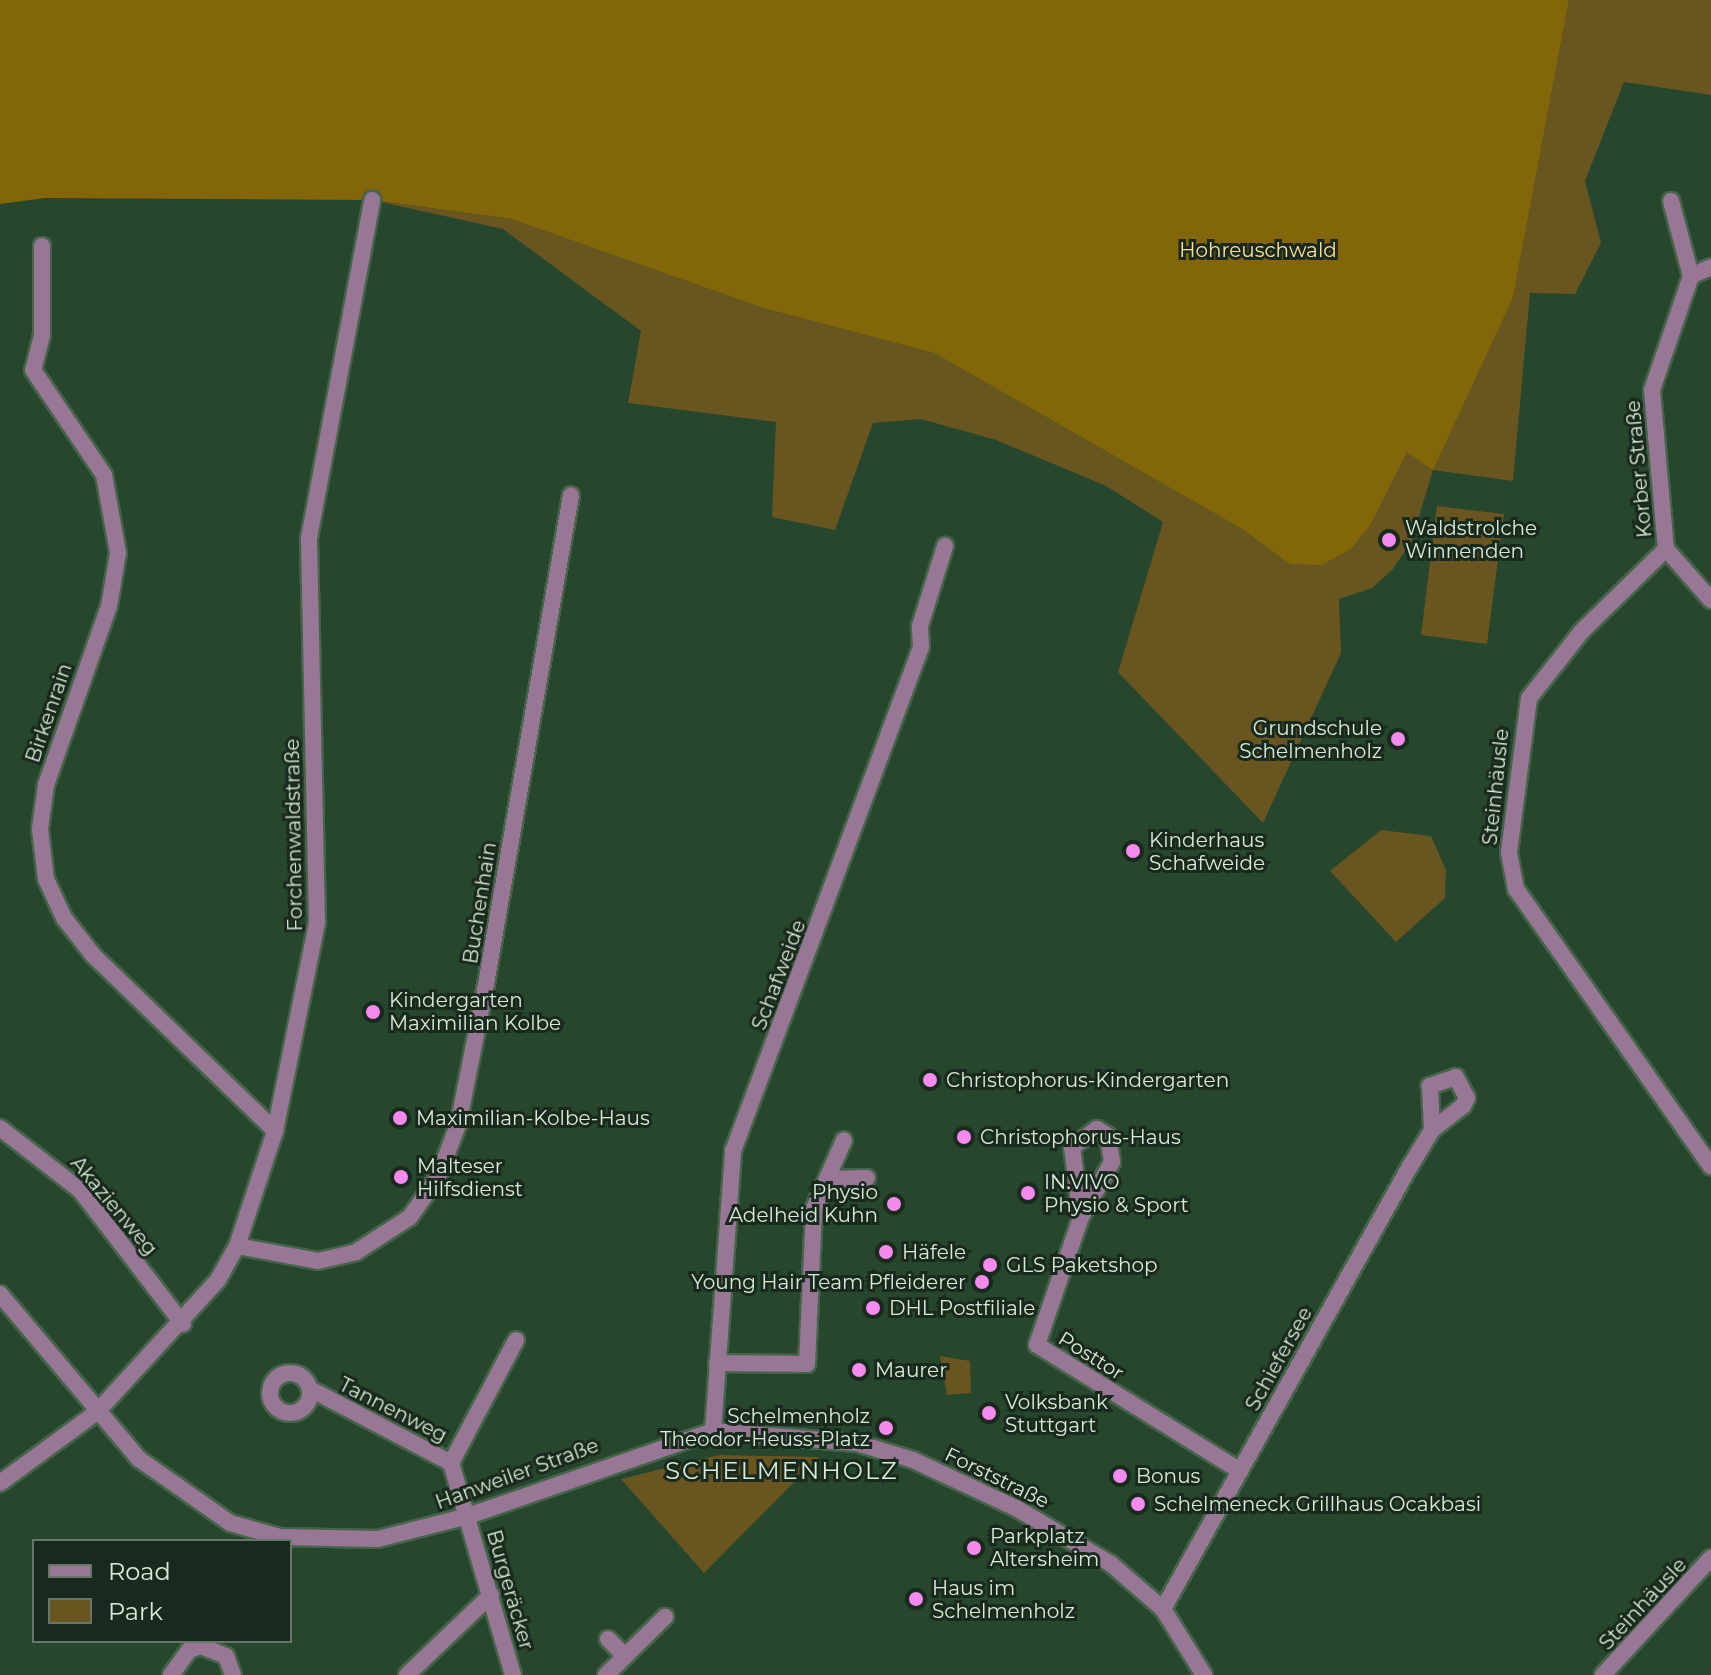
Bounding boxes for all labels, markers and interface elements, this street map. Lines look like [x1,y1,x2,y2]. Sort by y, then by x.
park label: Hohreuschwald [1179,238,1337,262]
street label: Korber Straße [1621,399,1657,539]
place label: Waldstrolche Winnenden [1405,516,1537,563]
marker: Waldstrolche Winnenden [1380,531,1398,549]
street label: Birkenrain [21,660,77,766]
place label: Grundschule Schelmenholz [1239,716,1382,763]
street label: Steinhäusle [1478,728,1514,846]
marker: Grundschule Schelmenholz [1389,730,1407,748]
street label: Forchenwaldstraße [280,738,308,932]
place label: Kinderhaus Schafweide [1149,828,1265,875]
street label: Buchenhain [459,840,501,966]
marker: Kinderhaus Schafweide [1124,842,1142,860]
street label: Schafweide [747,917,811,1033]
place label: Kindergarten Maximilian Kolbe [389,988,561,1035]
marker: Kindergarten Maximilian Kolbe [364,1003,382,1021]
place label: Christophorus-Kindergarten [946,1068,1229,1092]
marker: Christophorus-Kindergarten [921,1071,939,1089]
place label: Maximilian-Kolbe-Haus [416,1106,650,1130]
marker: Maximilian-Kolbe-Haus [391,1109,409,1127]
place label: Christophorus-Haus [980,1125,1181,1149]
marker: Christophorus-Haus [955,1128,973,1146]
street label: Akazienweg [66,1152,162,1260]
place label: Malteser Hilfsdienst [417,1154,523,1201]
marker: Malteser Hilfsdienst [392,1168,410,1186]
place label: IN.VIVO Physio & Sport [1044,1170,1189,1217]
place label: Physio Adelheid Kuhn [729,1180,878,1227]
marker: IN.VIVO Physio & Sport [1019,1184,1037,1202]
marker: Physio Adelheid Kuhn [885,1195,903,1213]
place label: Häfele [902,1240,966,1264]
marker: Häfele [877,1243,895,1261]
place label: GLS Paketshop [1006,1253,1158,1277]
marker: GLS Paketshop [981,1256,999,1274]
place label: Young Hair Team Pfleiderer [691,1270,966,1294]
marker: Young Hair Team Pfleiderer [973,1273,991,1291]
place label: DHL Postfiliale [889,1296,1035,1320]
marker: DHL Postfiliale [864,1299,882,1317]
street label: Schiefersee [1241,1303,1317,1415]
street label: Posttor [1054,1327,1128,1385]
place label: Maurer [875,1358,947,1382]
marker: Maurer [850,1361,868,1379]
street label: Tannenweg [335,1372,451,1448]
place label: Volksbank Stuttgart [1005,1390,1108,1437]
place label: Schelmenholz Theodor-Heuss-Platz [660,1404,870,1451]
marker: Volksbank Stuttgart [980,1404,998,1422]
marker: Schelmenholz Theodor-Heuss-Platz [877,1419,895,1437]
street label: Hanweiler Straße [432,1433,602,1515]
street label: Forststraße [941,1442,1053,1514]
district label: SCHELMENHOLZ [665,1457,899,1485]
place label: Bonus [1136,1464,1200,1488]
marker: Bonus [1111,1467,1129,1485]
place label: Schelmeneck Grillhaus Ocakbasi [1154,1492,1481,1516]
marker: Schelmeneck Grillhaus Ocakbasi [1129,1495,1147,1513]
place label: Parkplatz Altersheim [990,1524,1099,1571]
street label: Burgeräcker [481,1527,539,1653]
legend [32,1539,292,1643]
marker: Parkplatz Altersheim [965,1539,983,1557]
street label: Steinhäusle [1594,1553,1692,1655]
text: Road [108,1557,171,1586]
place label: Haus im Schelmenholz [932,1576,1075,1623]
marker: Haus im Schelmenholz [907,1590,925,1608]
text: Park [108,1597,163,1626]

